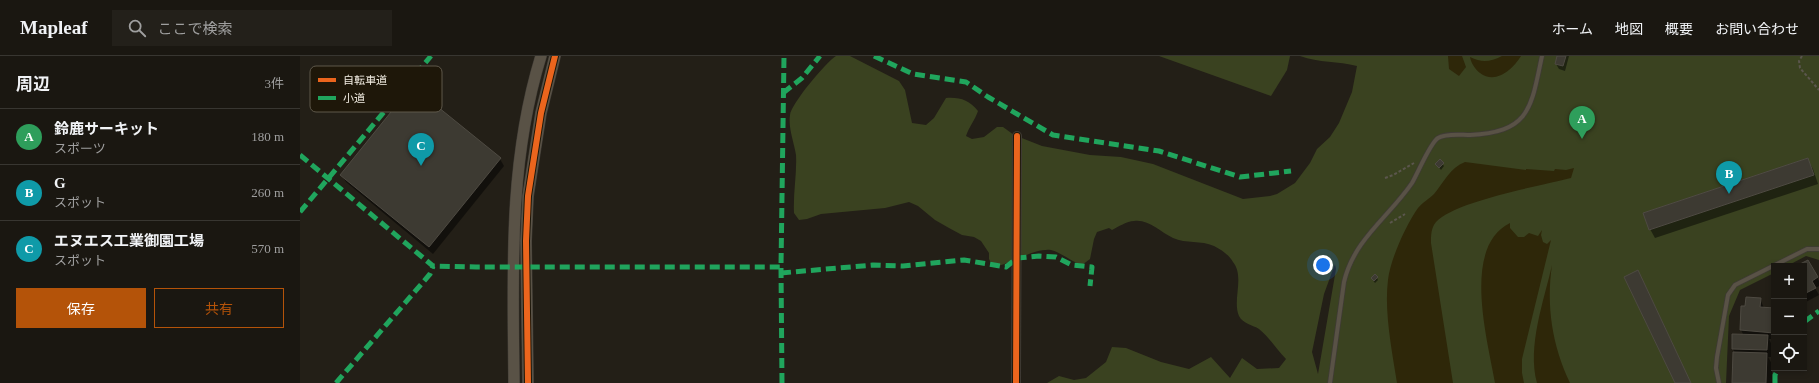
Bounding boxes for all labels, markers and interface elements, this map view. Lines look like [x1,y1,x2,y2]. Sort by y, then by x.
search box [112,10,392,46]
text: Mapleaf [20,17,88,38]
icon: search [126,17,148,39]
text: ここで検索 [158,21,233,37]
text: ホーム [1551,22,1593,37]
text: 地図 [1615,22,1643,37]
text: 概要 [1665,22,1693,37]
text: お問い合わせ [1715,22,1799,37]
legend [310,66,442,112]
text: 自転車道 [343,74,387,86]
text: 周辺 [16,75,50,94]
text: 3件 [264,76,284,91]
text: 小道 [343,92,365,104]
pin: A [1569,106,1595,139]
text: 鈴鹿サーキット [54,121,159,137]
text: A [24,129,34,144]
text: 180 m [251,129,284,144]
pin: C [408,133,434,166]
text: スポーツ [54,141,106,156]
pin: B [1716,161,1742,194]
text: G [54,175,66,191]
text: B [25,185,33,200]
text: 260 m [251,185,284,200]
text: スポット [54,195,106,210]
text: エヌエス工業御園工場 [54,233,204,249]
text: C [24,241,34,256]
text: 570 m [251,241,284,256]
text: スポット [54,253,106,268]
your location [1313,255,1333,275]
map controls [1771,263,1807,371]
button: + [1771,263,1807,299]
button: 保存 [16,288,146,328]
button: 共有 [154,288,284,328]
button: − [1771,299,1807,335]
button: locate [1771,335,1807,371]

